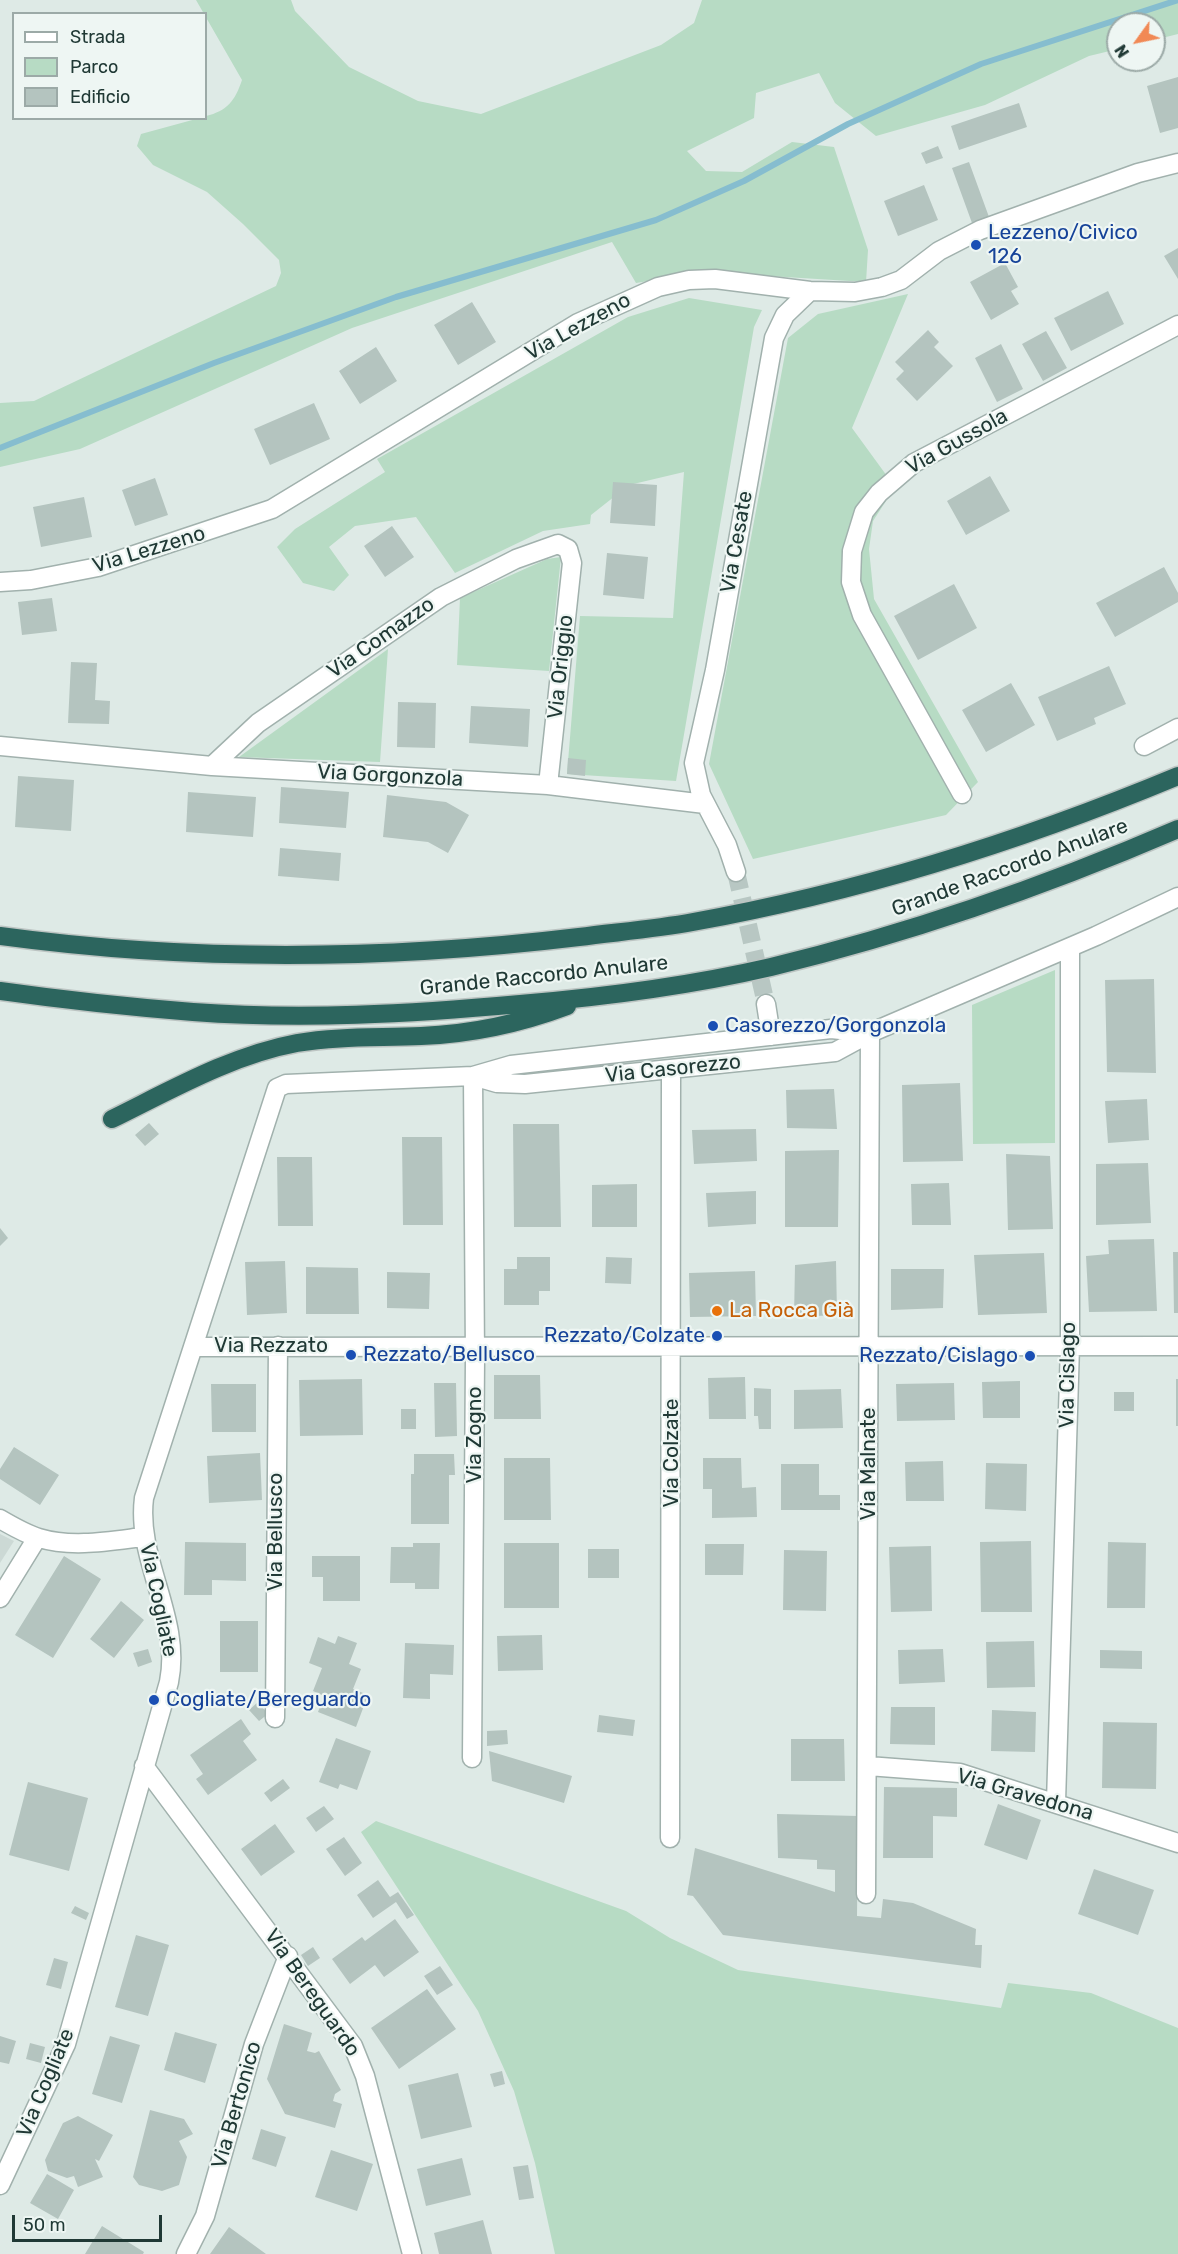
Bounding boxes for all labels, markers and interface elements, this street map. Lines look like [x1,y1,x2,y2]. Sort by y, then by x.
legend [12,12,207,120]
north arrow [1106,12,1166,72]
text: Strada [70,26,126,48]
text: N [1111,41,1133,61]
text: Parco [70,56,118,78]
text: Edificio [70,86,130,108]
place label: Lezzeno/Civico 126 [988,220,1138,270]
marker: Lezzeno/Civico 126 [969,238,983,252]
street label: Via Lezzeno [521,288,635,366]
street label: Via Gussola [902,404,1012,480]
street label: Via Cesate [716,489,758,595]
street label: Via Lezzeno [90,521,208,579]
street label: Via Comazzo [323,592,439,684]
street label: Via Origgio [543,613,579,721]
street label: Via Gorgonzola [316,760,464,792]
street label: Grande Raccordo Anulare [888,813,1132,923]
street label: Grande Raccordo Anulare [419,950,669,1002]
place label: Casorezzo/Gorgonzola [725,1013,946,1039]
marker: Casorezzo/Gorgonzola [706,1019,720,1033]
street label: Via Casorezzo [604,1049,742,1089]
place label: La Rocca Già [729,1298,854,1324]
marker: La Rocca Già [710,1304,724,1318]
street label: Via Cislago [1054,1322,1082,1428]
place label: Rezzato/Colzate [544,1323,705,1349]
marker: Rezzato/Colzate [710,1329,724,1343]
street label: Via Rezzato [214,1333,328,1359]
place label: Rezzato/Bellusco [363,1342,535,1368]
place label: Rezzato/Cislago [859,1343,1018,1369]
marker: Rezzato/Bellusco [344,1348,358,1362]
marker: Rezzato/Cislago [1023,1349,1037,1363]
street label: Via Zogno [462,1386,488,1484]
street label: Via Colzate [659,1399,685,1507]
street label: Via Malnate [856,1407,882,1521]
street label: Via Bellusco [263,1473,289,1591]
street label: Via Cogliate [134,1541,182,1659]
place label: Cogliate/Bereguardo [166,1687,371,1713]
marker: Cogliate/Bereguardo [147,1693,161,1707]
street label: Via Gravedona [954,1763,1096,1827]
street label: Via Bereguardo [259,1924,365,2062]
street label: Via Cogliate [12,2025,80,2141]
street label: Via Bertonico [207,2039,267,2171]
scale bar [15,2203,165,2241]
text: 50 m [23,2214,66,2236]

